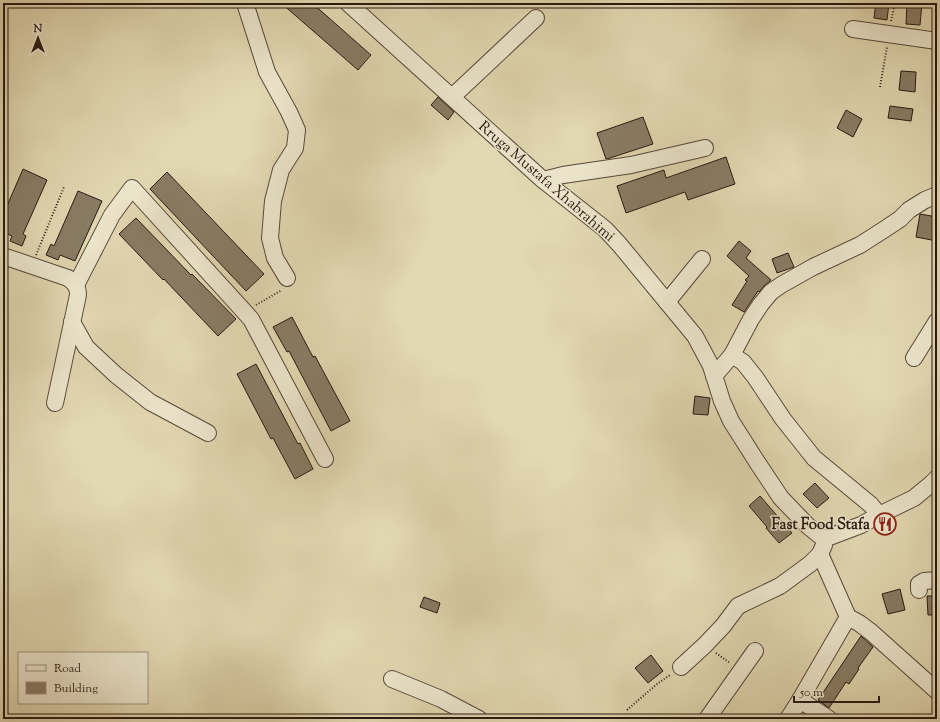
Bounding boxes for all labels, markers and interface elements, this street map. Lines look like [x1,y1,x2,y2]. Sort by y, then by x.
north arrow [18,18,58,58]
text: N [33,21,43,37]
street label: Rruga Mustafa Xhabrahimi [473,117,619,247]
restaurant icon: Fast Food Stafa [872,511,898,537]
place label: Fast Food Stafa [772,515,870,536]
legend [18,652,148,704]
text: Road [54,660,81,678]
scale bar [794,678,879,704]
text: Building [54,680,98,698]
text: 50 m [799,684,823,702]

